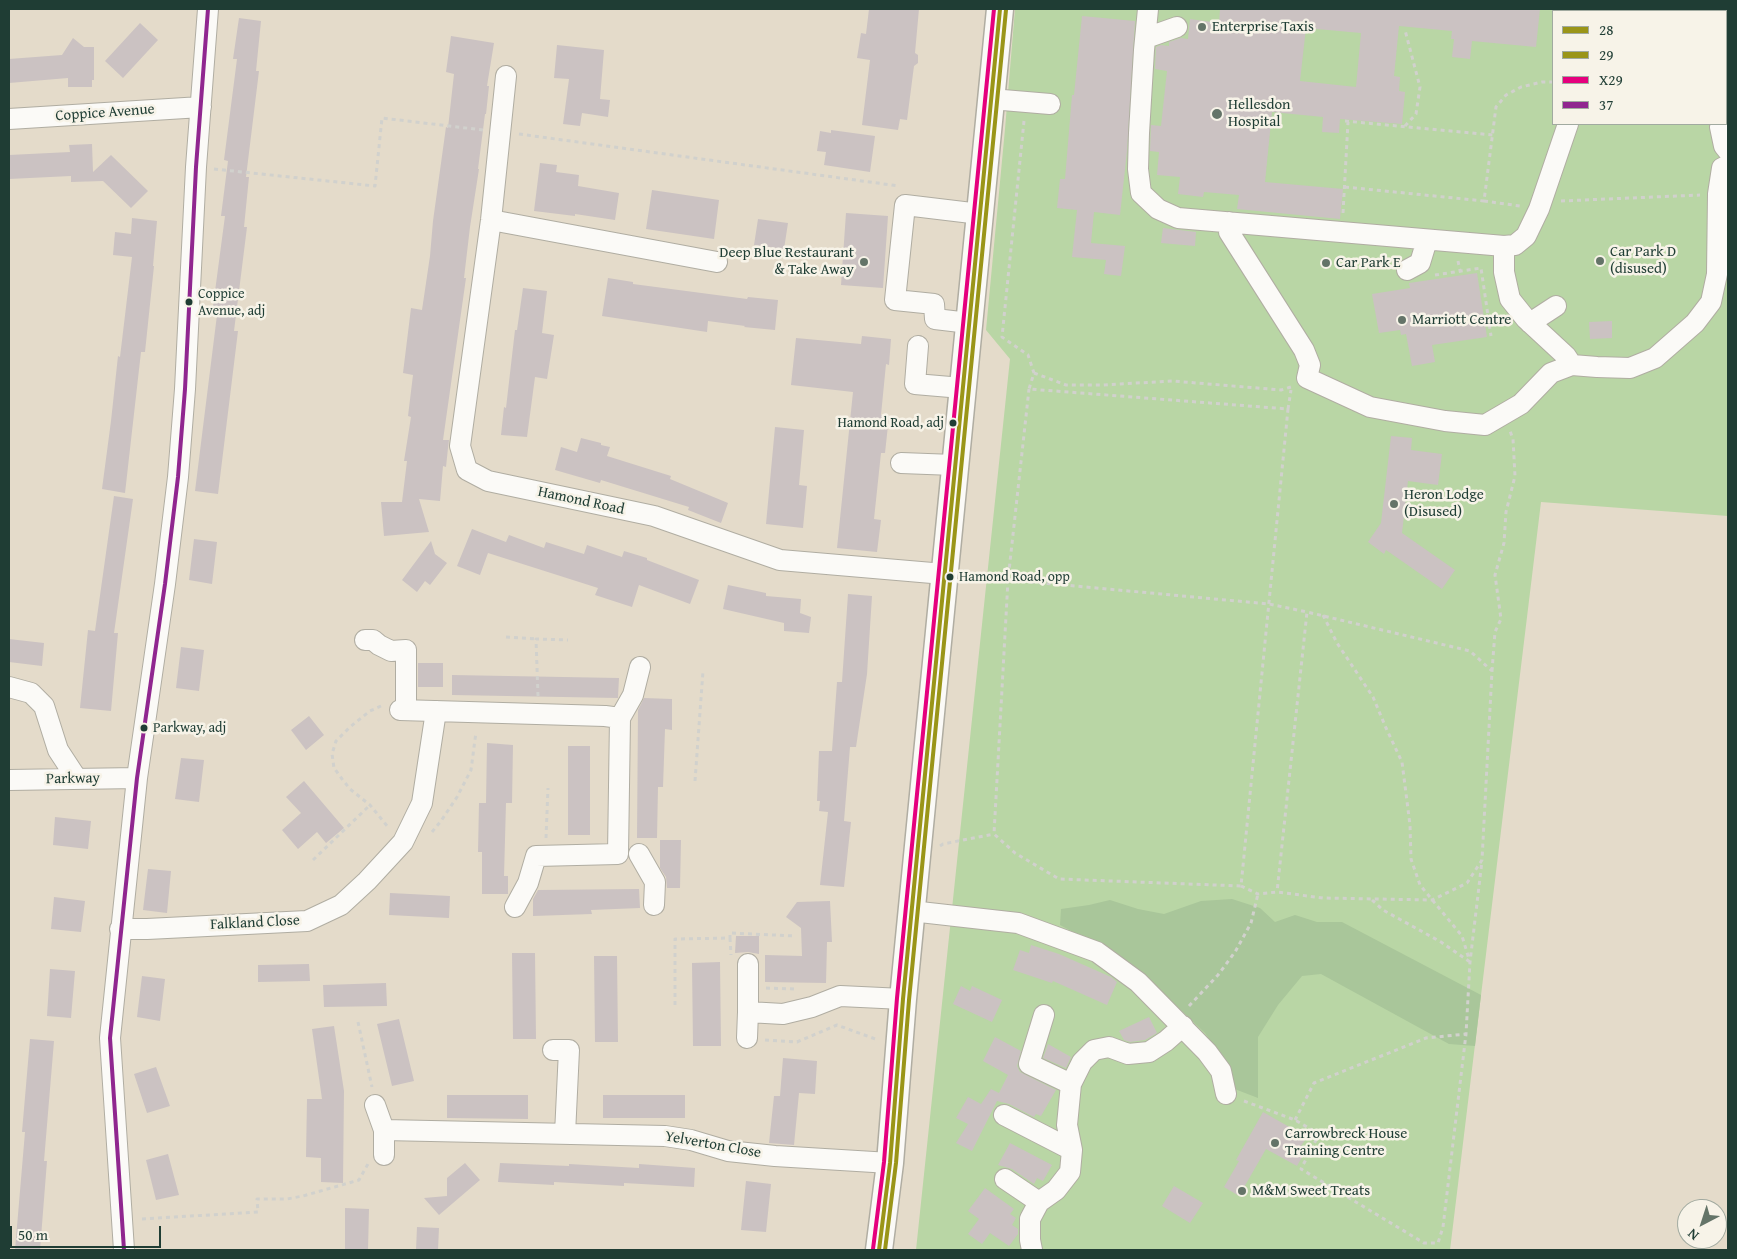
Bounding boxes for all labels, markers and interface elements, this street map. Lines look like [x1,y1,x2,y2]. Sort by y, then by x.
legend [1552,10,1727,125]
place label: Enterprise Taxis [1212,18,1314,36]
text: 28 [1599,19,1613,40]
marker: Enterprise Taxis [1196,21,1208,33]
text: 29 [1599,44,1613,65]
text: X29 [1599,69,1623,90]
text: 37 [1599,94,1613,115]
place label: Hellesdon Hospital [1228,96,1290,131]
street label: Coppice Avenue [55,101,155,125]
marker: Hellesdon Hospital [1210,107,1224,121]
place label: Car Park D (disused) [1610,243,1676,278]
place label: Deep Blue Restaurant & Take Away [719,244,854,279]
place label: Car Park E [1336,254,1401,272]
marker: Car Park D (disused) [1594,255,1606,267]
marker: Deep Blue Restaurant & Take Away [858,256,870,268]
marker: Car Park E [1320,257,1332,269]
place label: Coppice Avenue, adj [198,286,265,318]
marker: Coppice Avenue, adj [184,297,194,307]
place label: Marriott Centre [1412,311,1511,329]
marker: Marriott Centre [1396,314,1408,326]
place label: Hamond Road, adj [837,415,944,431]
marker: Hamond Road, adj [948,418,958,428]
street label: Hamond Road [536,483,626,519]
place label: Heron Lodge (Disused) [1404,486,1484,521]
marker: Heron Lodge (Disused) [1388,498,1400,510]
place label: Hamond Road, opp [959,569,1070,585]
marker: Hamond Road, opp [945,572,955,582]
place label: Parkway, adj [153,720,226,736]
marker: Parkway, adj [139,723,149,733]
street label: Parkway [46,770,100,788]
street label: Falkland Close [210,912,300,934]
place label: Carrowbreck House Training Centre [1285,1125,1407,1160]
street label: Yelverton Close [663,1128,763,1162]
marker: Carrowbreck House Training Centre [1269,1137,1281,1149]
place label: M&M Sweet Treats [1252,1182,1370,1200]
marker: M&M Sweet Treats [1236,1185,1248,1197]
north arrow [1677,1199,1727,1249]
scale bar [12,1216,164,1248]
text: 50 m [18,1224,48,1245]
text: N [1683,1224,1703,1245]

